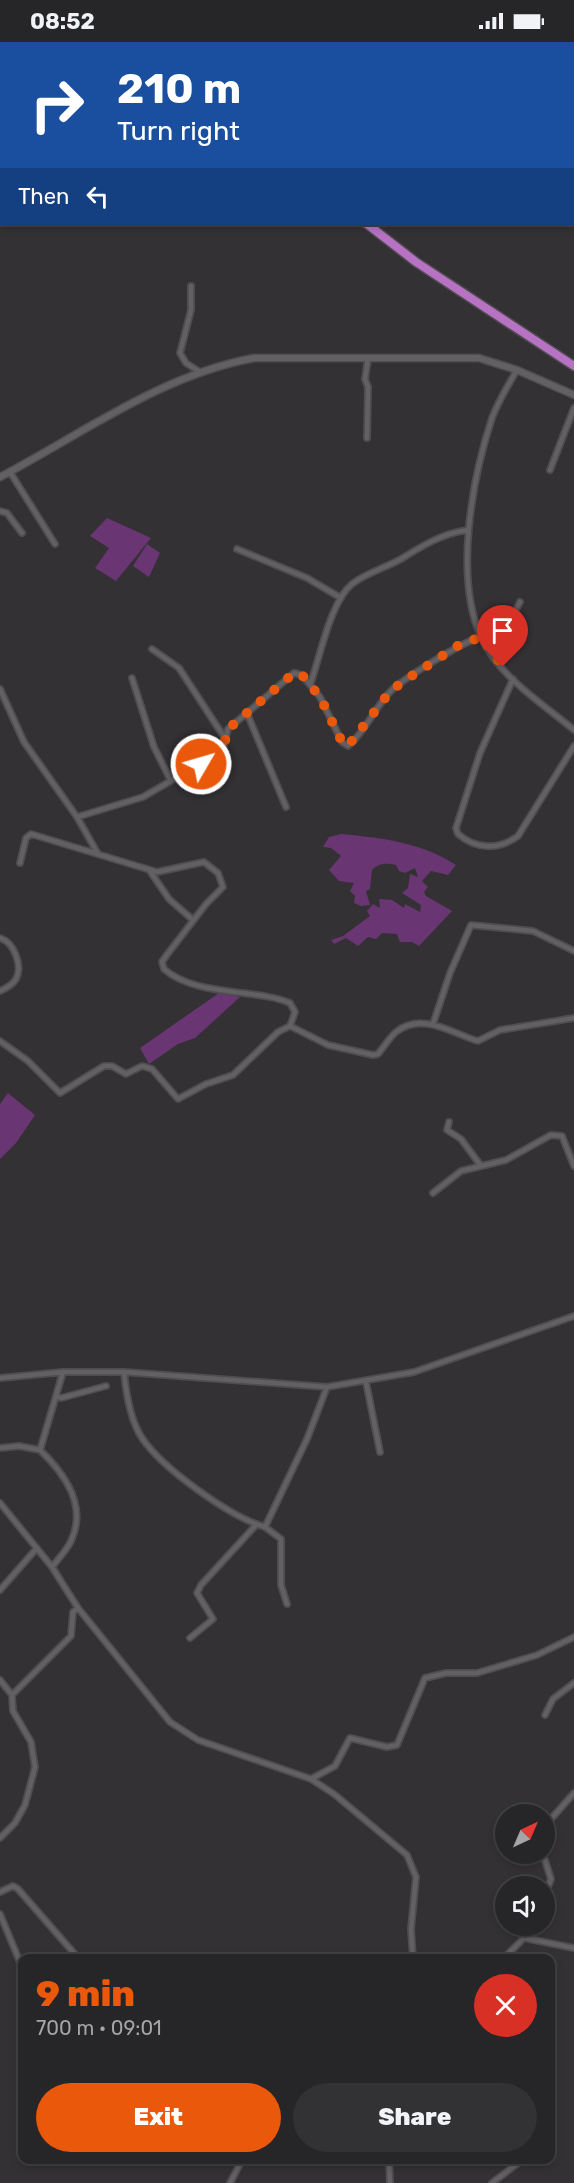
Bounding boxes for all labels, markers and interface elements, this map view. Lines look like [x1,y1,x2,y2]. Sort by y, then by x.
text: 08:52 [30,8,95,35]
text: 210 m [117,64,241,114]
icon: right [18,66,96,144]
text: Turn right [117,115,240,147]
icon: left [81,180,114,213]
text: Then [18,183,69,210]
pin [477,605,528,667]
icon: arrive [486,614,519,647]
position arrow [169,732,233,796]
north arrow [495,1804,555,1864]
map controls [495,1804,555,1936]
button: sound [495,1876,555,1936]
text: 9 min [36,1972,135,2015]
button: close [474,1974,537,2037]
text: 700 m · 09:01 [36,2016,162,2040]
button: Exit [36,2083,281,2152]
button: Share [293,2083,537,2152]

